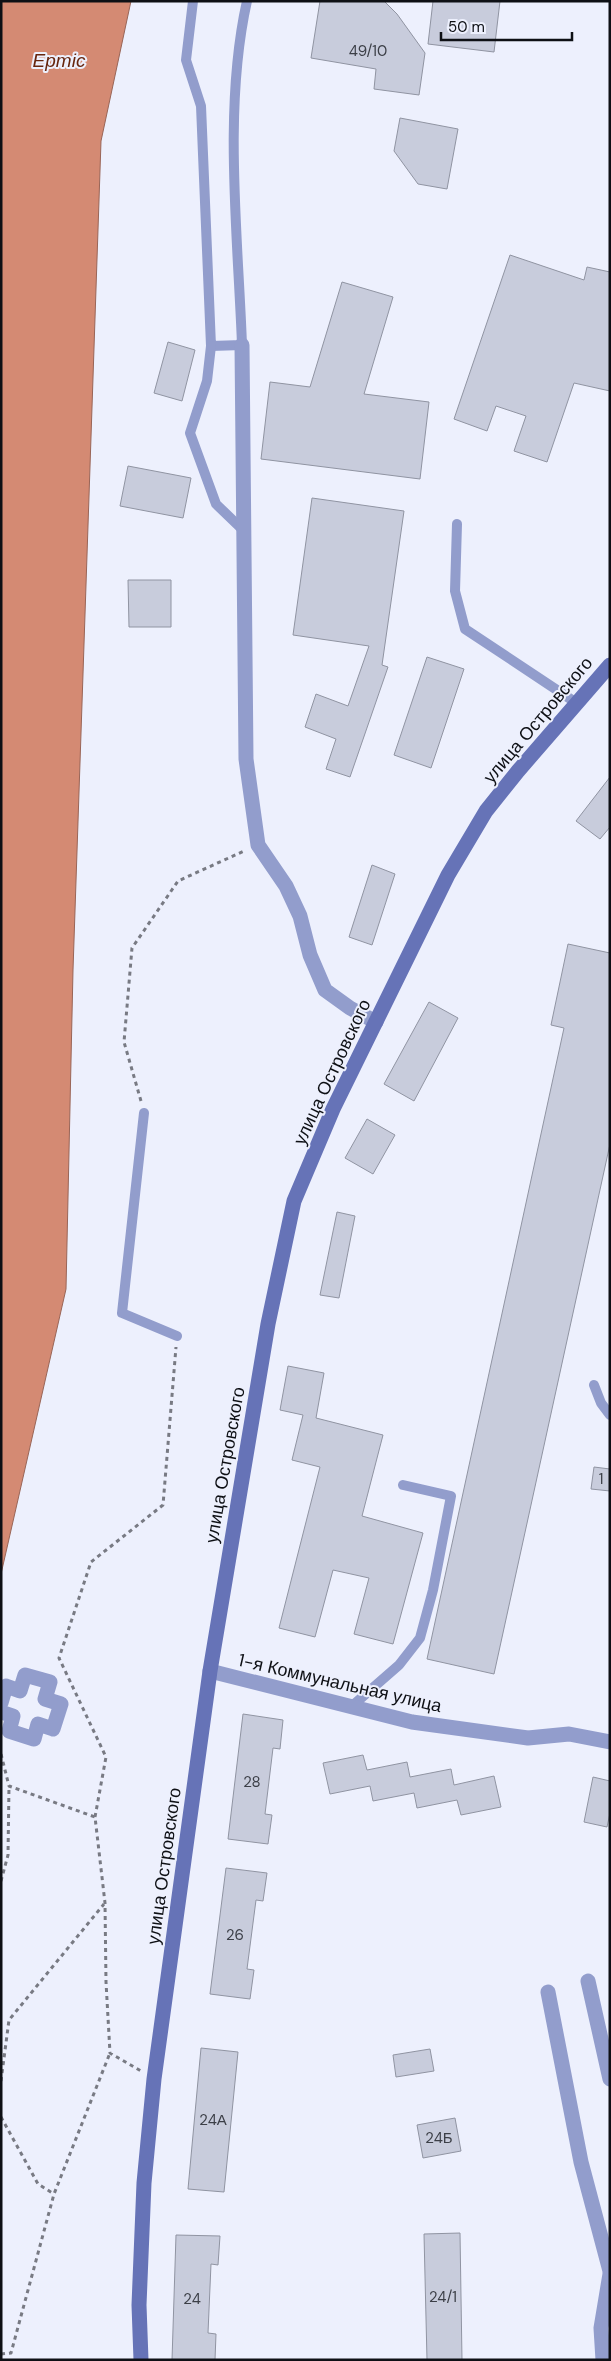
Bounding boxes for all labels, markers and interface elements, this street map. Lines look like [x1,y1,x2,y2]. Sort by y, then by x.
scale bar [441,10,572,42]
text: 50 m [448,17,485,37]
house number: 49/10 [349,41,387,61]
water label: Ертіс [33,48,86,73]
street label: улица Островского [478,652,598,788]
street label: улица Островского [288,995,376,1149]
street label: улица Островского [199,1385,251,1545]
house number: 1 [599,1469,603,1489]
street label: 1-я Коммунальная улица [236,1648,445,1718]
house number: 28 [243,1772,261,1792]
street label: улица Островского [141,1786,187,1946]
house number: 26 [226,1925,244,1945]
house number: 24А [199,2110,227,2130]
house number: 24Б [425,2128,453,2148]
house number: 24/1 [429,2287,457,2307]
house number: 24 [183,2289,201,2309]

